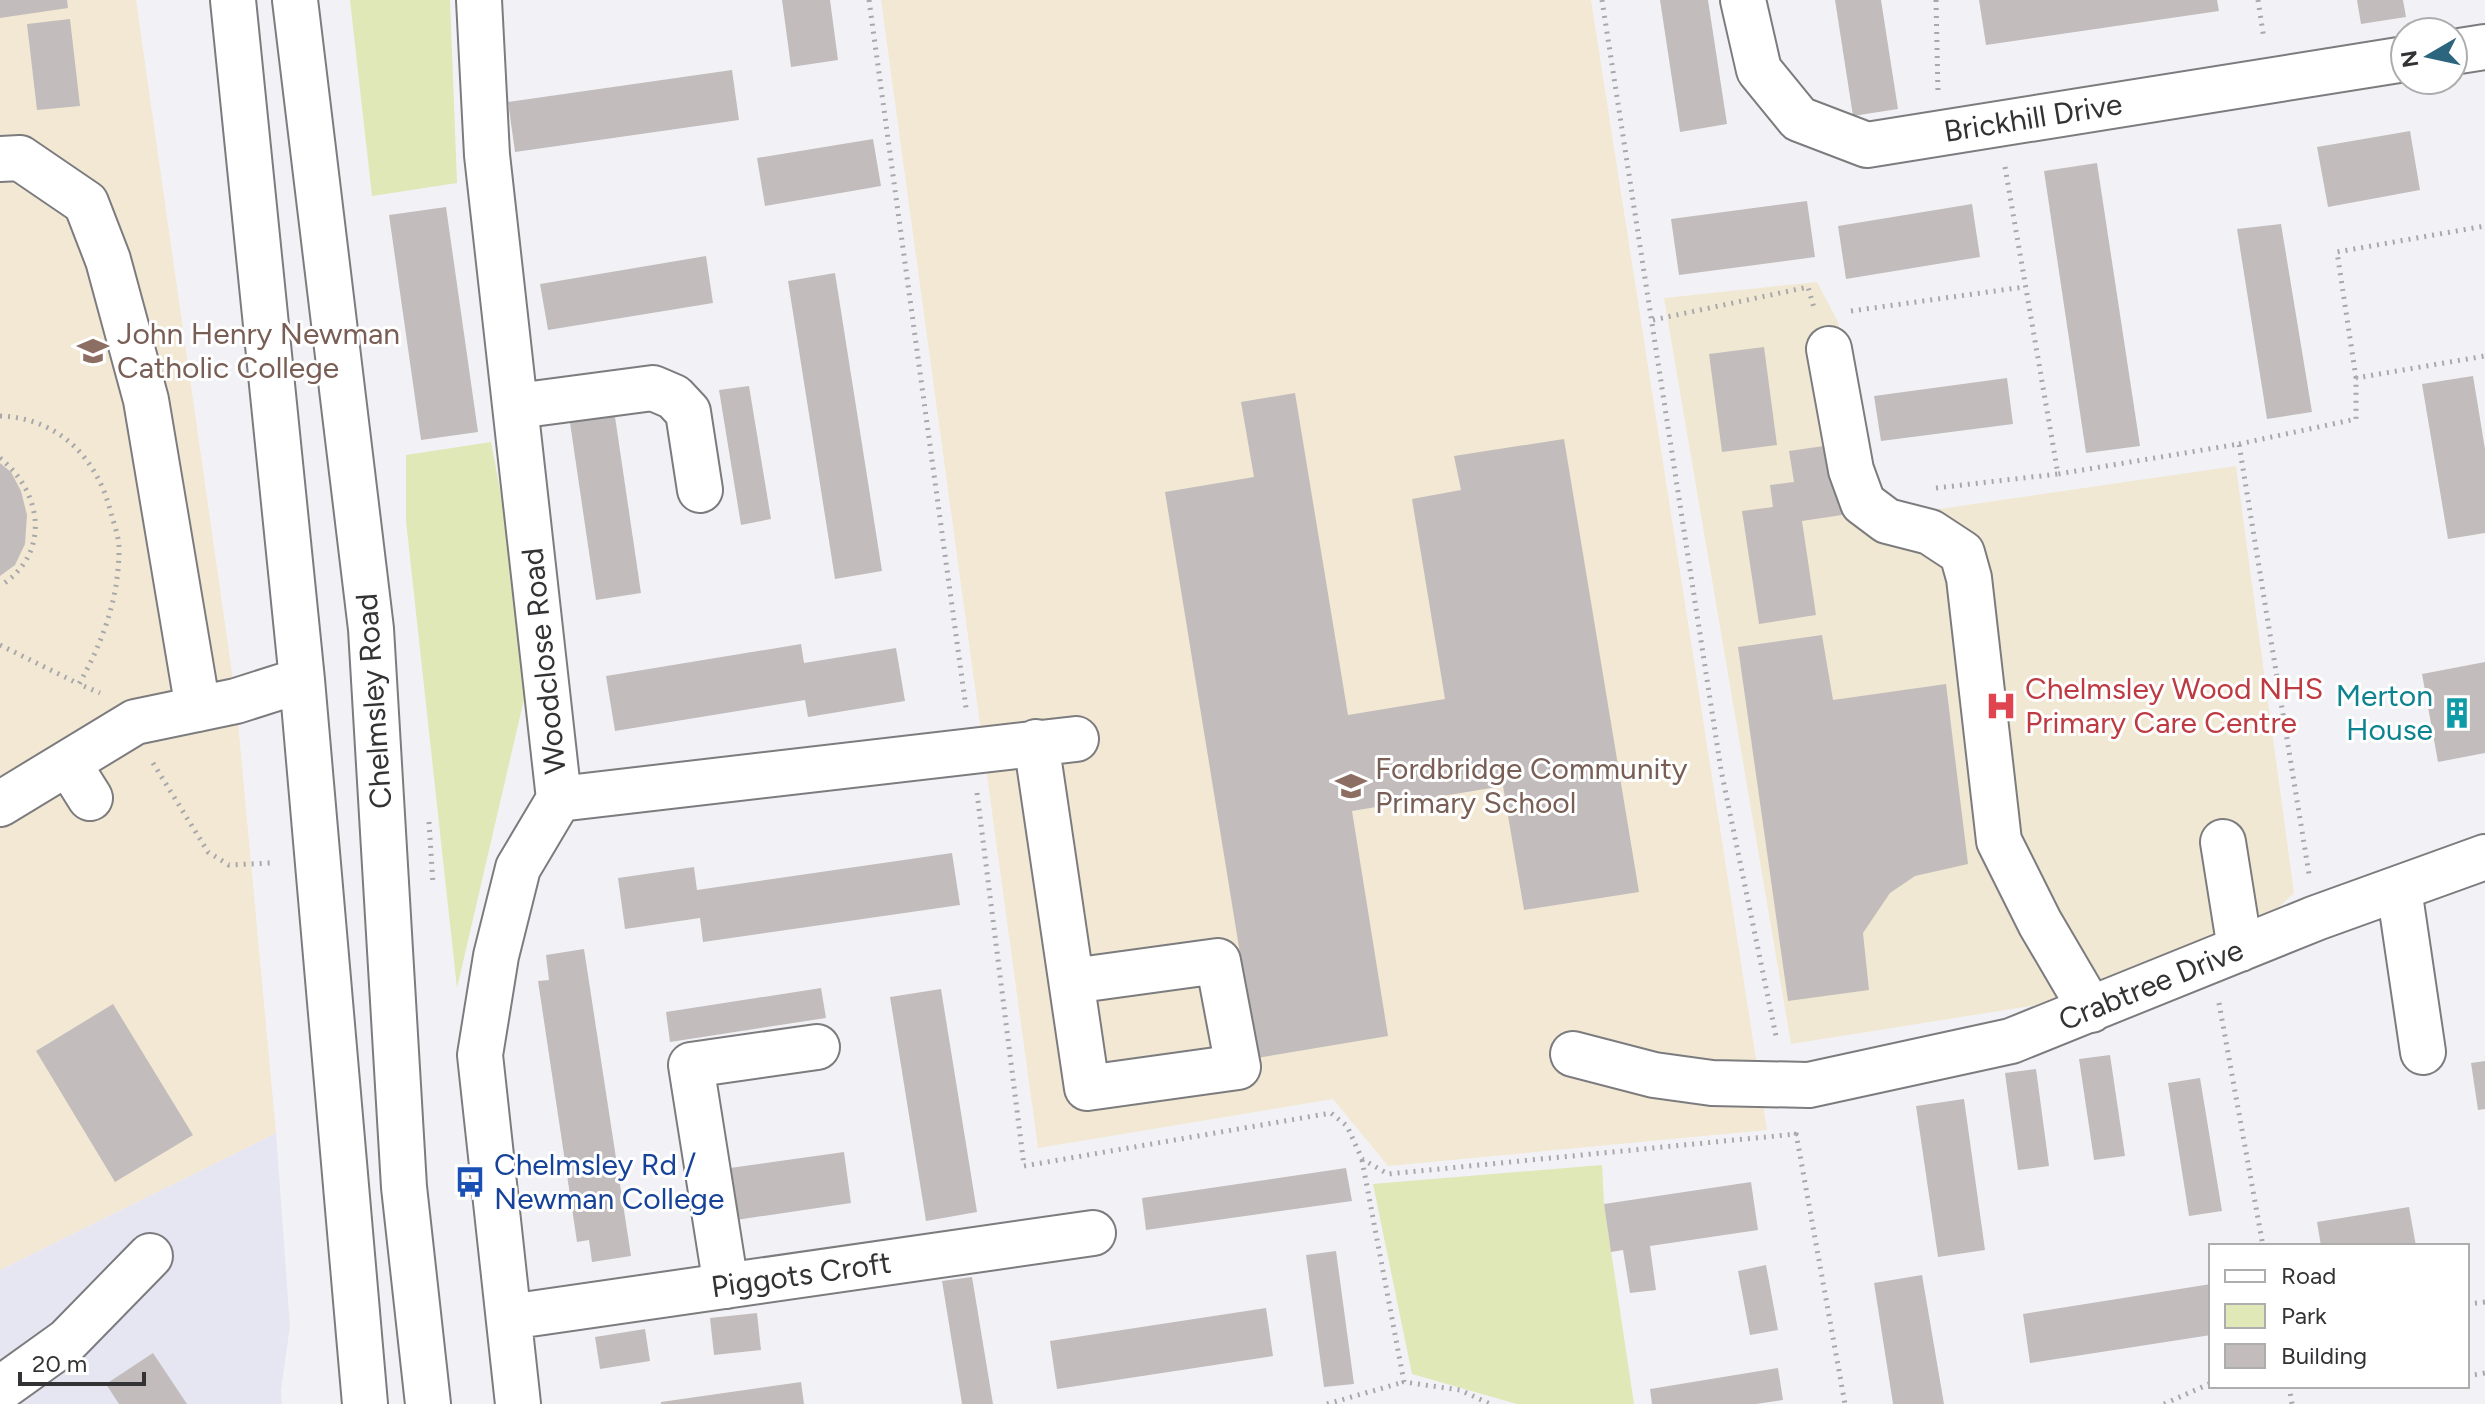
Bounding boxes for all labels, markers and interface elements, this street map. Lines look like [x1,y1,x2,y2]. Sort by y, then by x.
north arrow [2389,16,2469,96]
text: N [2395,49,2424,70]
street label: Brickhill Drive [1941,85,2125,150]
place label: John Henry Newman Catholic College [117,315,400,386]
school or university icon: John Henry Newman Catholic College [76,334,110,368]
street label: Woodclose Road [513,546,574,776]
street label: Chelmsley Road [348,592,399,810]
place label: Chelmsley Wood NHS Primary Care Centre [2025,670,2323,741]
place label: Merton House [2336,677,2433,748]
hospital icon: Chelmsley Wood NHS Primary Care Centre [1984,689,2018,723]
building icon: Merton House [2440,696,2474,730]
place label: Fordbridge Community Primary School [1375,750,1688,821]
school or university icon: Fordbridge Community Primary School [1334,769,1368,803]
street label: Crabtree Drive [2053,931,2248,1038]
place label: Chelmsley Rd / Newman College [494,1146,724,1217]
bus stop icon: Chelmsley Rd / Newman College [453,1165,487,1199]
street label: Piggots Croft [709,1244,893,1305]
legend [2209,1244,2469,1388]
text: Road [2281,1261,2336,1290]
text: Park [2281,1301,2327,1330]
scale bar [20,1336,144,1386]
text: Building [2281,1341,2367,1370]
text: 20 m [32,1349,87,1378]

